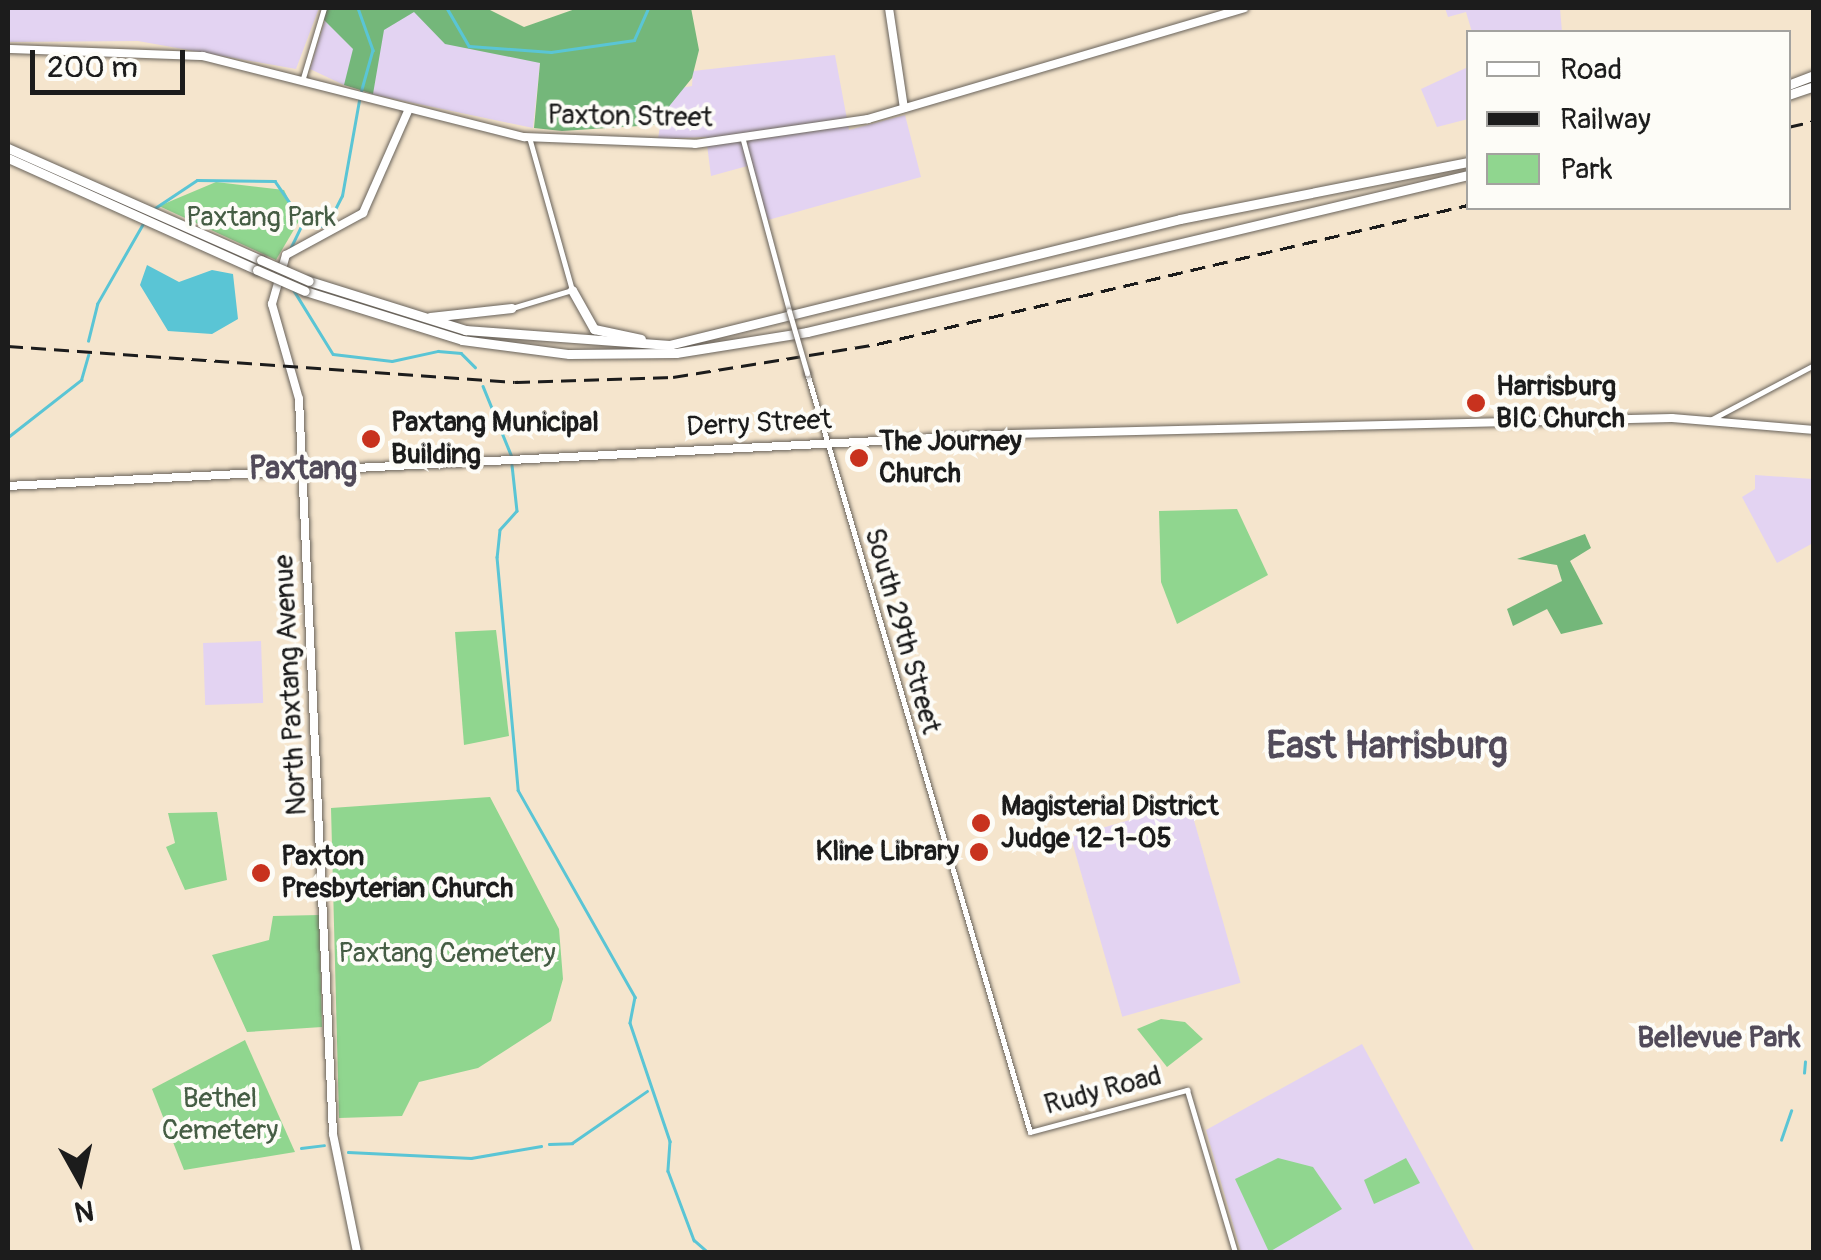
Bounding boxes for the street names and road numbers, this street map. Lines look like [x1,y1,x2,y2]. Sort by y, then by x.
street label: Paxton Street [547,99,713,135]
street label: Derry Street [686,403,832,445]
street label: South 29th Street [857,524,947,738]
street label: North Paxtang Avenue [267,554,315,816]
street label: Rudy Road [1041,1059,1165,1123]

